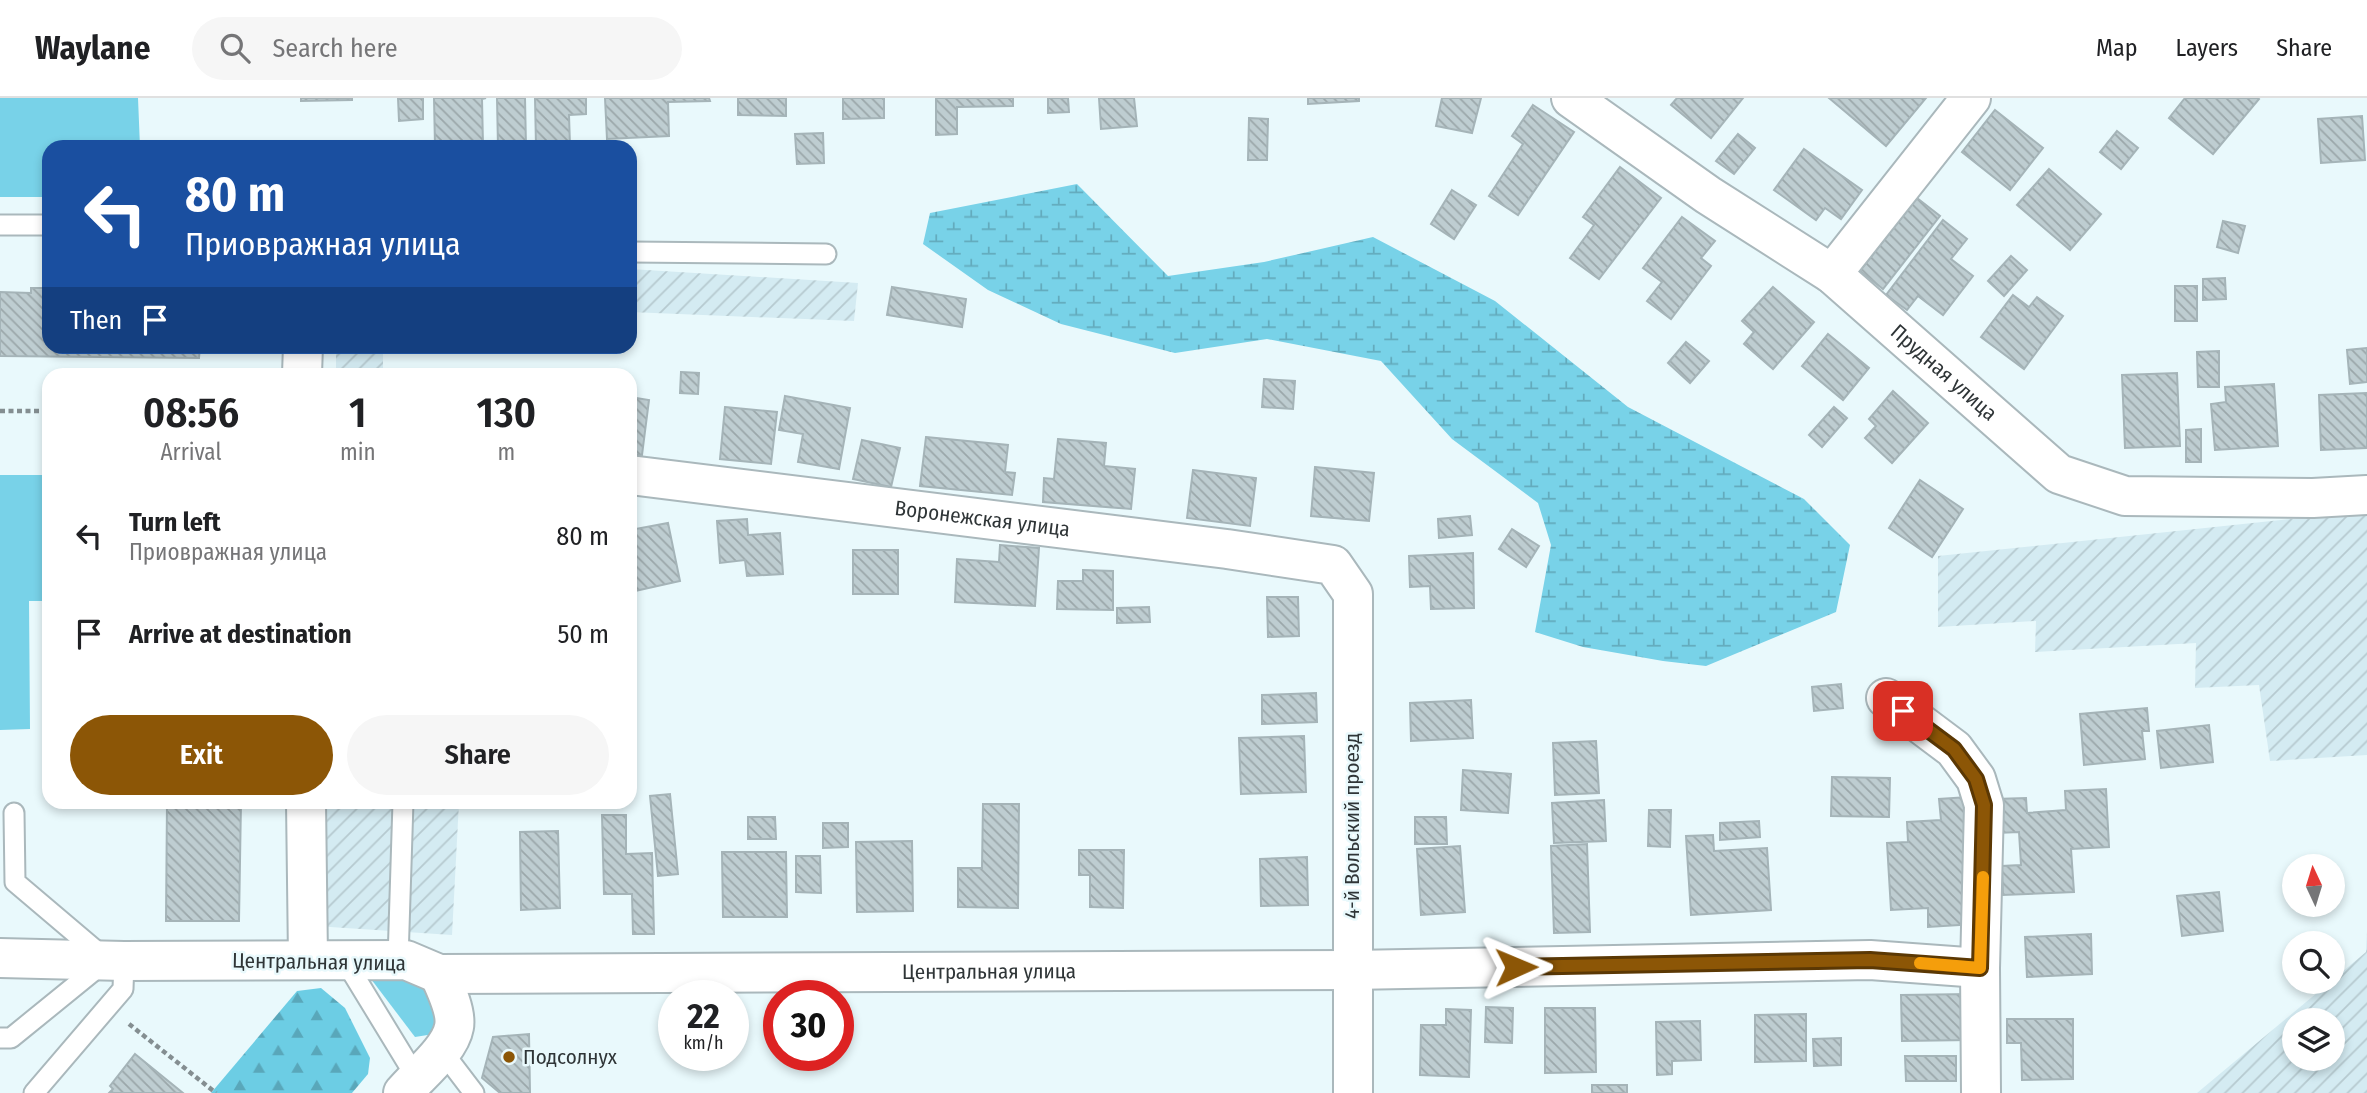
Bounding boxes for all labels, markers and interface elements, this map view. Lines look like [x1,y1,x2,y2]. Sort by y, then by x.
search box [192,17,682,80]
text: Waylane [35,28,150,68]
icon: search [216,29,254,67]
text: Search here [272,33,398,64]
text: Map [2096,34,2138,62]
text: Layers [2176,34,2238,62]
text: Share [2276,34,2332,62]
text: 80 m [185,165,285,224]
icon: left [70,168,161,259]
text: Приовражная улица [185,225,461,263]
icon: arrive [136,301,174,339]
text: Then [70,305,122,336]
street label: Прудная улица [1885,319,2002,426]
text: 08:56 [143,388,239,438]
text: 1 [349,388,367,438]
text: 130 [476,388,536,438]
text: Arrival [161,438,221,466]
text: min [340,438,376,466]
text: m [497,438,515,466]
street label: Воронежская улица [893,495,1071,542]
text: Turn left [129,507,221,538]
icon: left [70,517,108,555]
text: 80 m [556,521,609,552]
text: Приовражная улица [129,538,327,566]
icon: arrive [70,615,108,653]
text: Arrive at destination [129,619,352,650]
text: 50 m [557,619,609,650]
pin [1873,681,1933,741]
icon: arrive [1884,692,1922,730]
button: Exit [70,715,333,795]
button: Share [347,715,609,795]
street label: 4-й Вольский проезд [1339,733,1365,919]
north arrow [2282,854,2345,917]
map controls [2282,854,2345,1071]
position arrow [1479,930,1553,1004]
button: search [2282,931,2345,994]
street label: Центральная улица [232,947,406,977]
street label: Центральная улица [902,958,1076,985]
speed limit sign: 30 [763,980,854,1071]
text: 22 [687,995,720,1037]
button: layers [2282,1008,2345,1071]
text: km/h [683,1032,724,1054]
place label: Подсолнух [523,1044,618,1070]
marker: Подсолнух [501,1049,517,1065]

